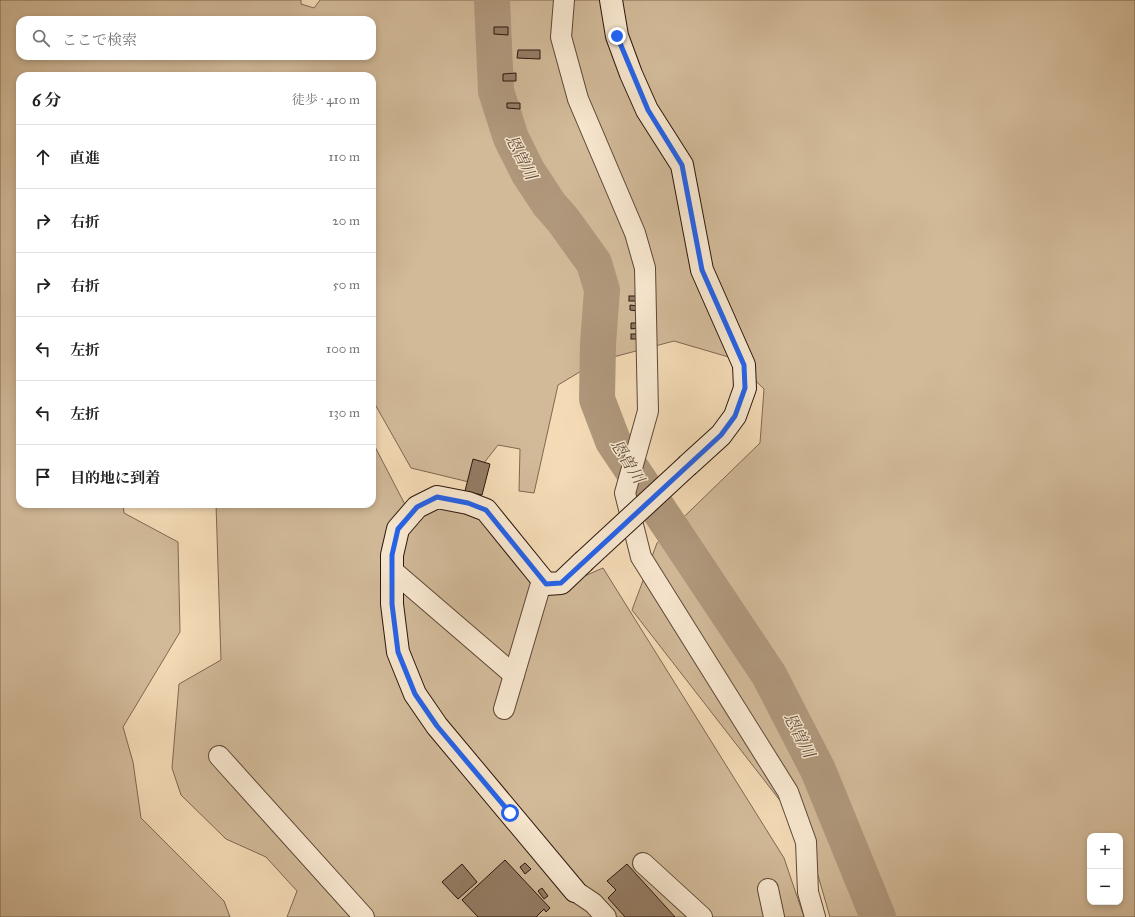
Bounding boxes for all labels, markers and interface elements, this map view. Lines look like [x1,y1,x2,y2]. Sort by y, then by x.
search box [16,16,376,60]
icon: search [30,27,52,49]
route end [608,27,626,45]
text: ここで検索 [62,31,137,49]
text: 6 分 [32,90,61,111]
text: 徒歩 · 410 m [292,92,360,108]
water label: 恩曽川 [502,132,542,185]
icon: ahead [32,146,54,168]
text: 直進 [70,149,100,167]
text: 110 m [328,149,360,165]
icon: right [32,210,54,232]
text: 右折 [70,213,100,231]
text: 20 m [332,213,360,229]
icon: right [32,274,54,296]
text: 右折 [70,277,100,295]
text: 50 m [333,277,360,293]
icon: left [32,338,54,360]
text: 左折 [70,341,100,359]
text: 100 m [326,341,360,357]
icon: left [32,402,54,424]
text: 左折 [70,405,100,423]
text: 130 m [328,405,360,421]
water label: 恩曽川 [607,436,649,488]
icon: arrive [32,466,54,488]
text: 目的地に到着 [70,469,160,487]
water label: 恩曽川 [780,710,820,763]
route start [501,804,519,822]
map controls [1087,833,1123,905]
button: + [1087,833,1123,869]
button: − [1087,869,1123,905]

